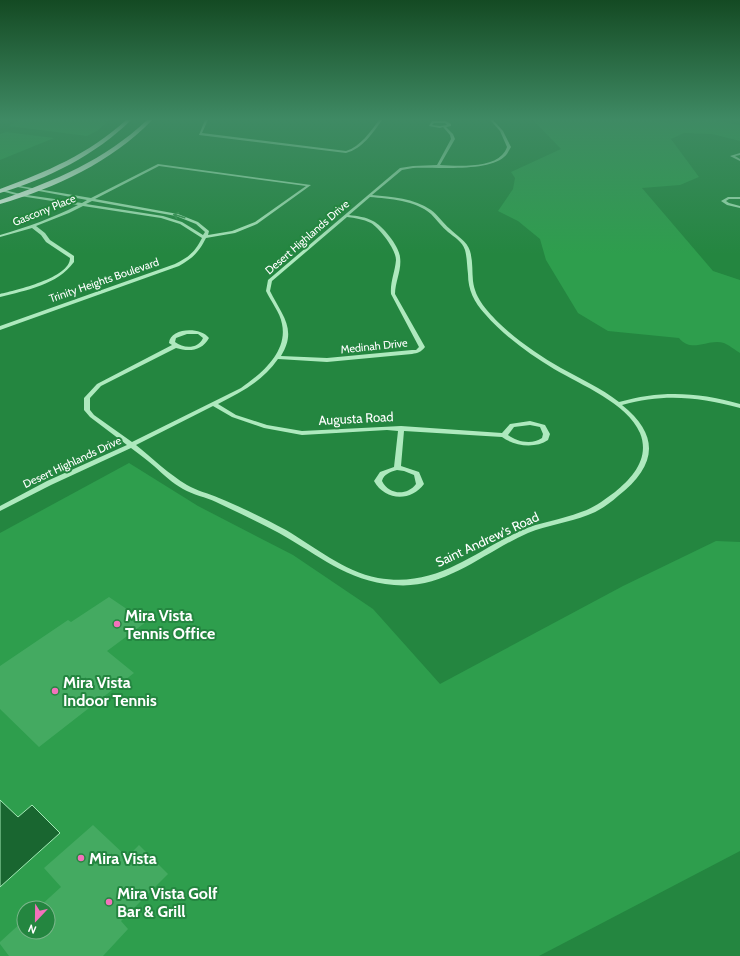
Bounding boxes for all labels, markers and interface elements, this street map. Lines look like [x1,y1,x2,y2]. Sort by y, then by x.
street label: Gascony Place [10,191,78,229]
street label: Desert Highlands Drive [262,196,352,277]
one-way arrow [172,212,185,219]
street label: Trinity Heights Boulevard [47,255,161,305]
street label: Medinah Drive [340,335,409,356]
street label: Augusta Road [318,408,394,428]
street label: Desert Highlands Drive [21,433,124,491]
street label: Saint Andrew's Road [433,508,541,570]
place label: Mira Vista Tennis Office [125,606,215,643]
marker: Mira Vista Tennis Office [112,619,122,629]
place label: Mira Vista Indoor Tennis [63,673,157,710]
marker: Mira Vista Indoor Tennis [50,686,60,696]
place label: Mira Vista [89,849,157,868]
marker: Mira Vista [76,853,86,863]
place label: Mira Vista Golf Bar & Grill [117,884,218,921]
marker: Mira Vista Golf Bar & Grill [104,897,114,907]
north arrow [16,900,56,940]
text: N [26,921,38,937]

